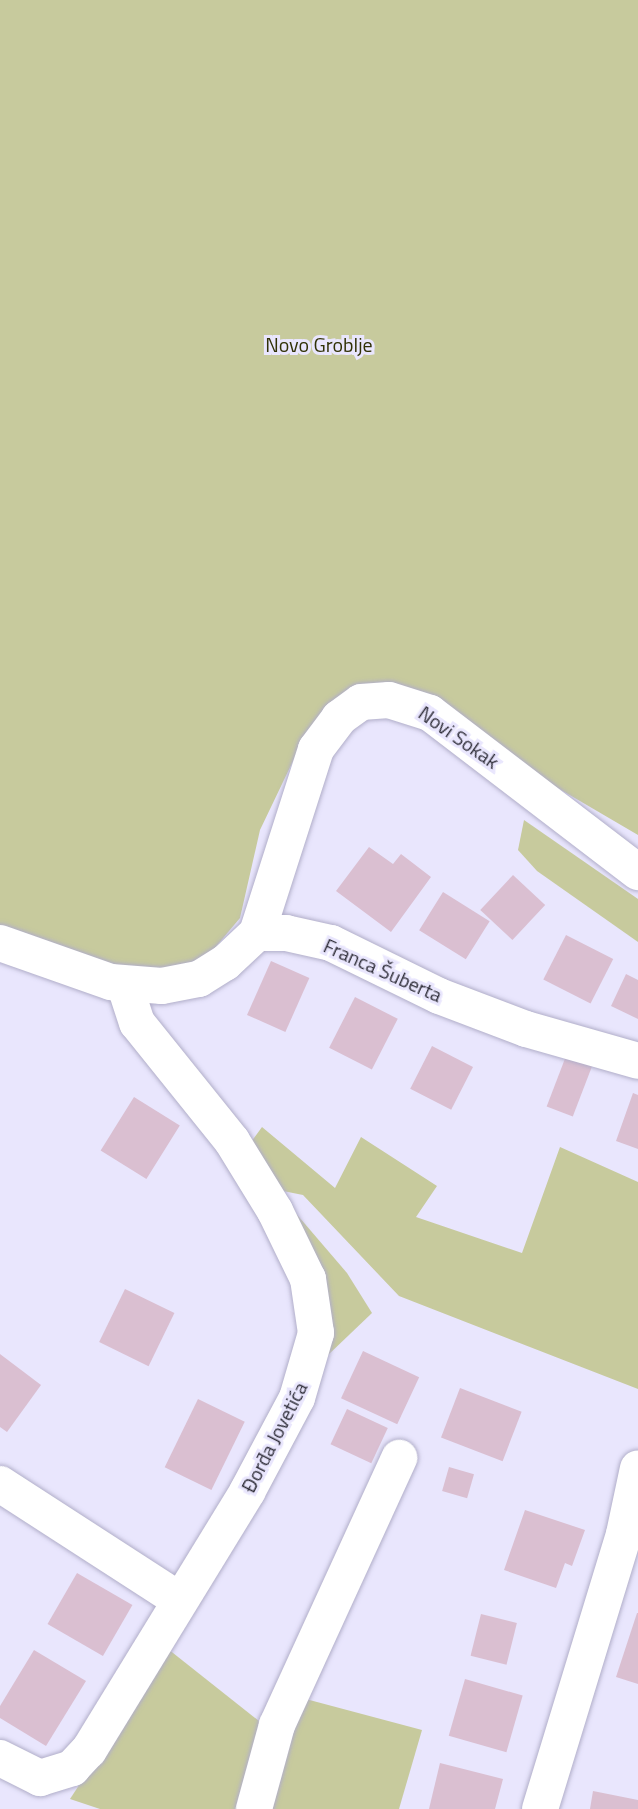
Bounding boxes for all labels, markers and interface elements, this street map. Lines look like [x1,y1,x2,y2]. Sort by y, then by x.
park label: Novo Groblje [265,332,373,356]
street label: Novi Sokak [414,701,504,773]
street label: Franca Šuberta [320,933,446,1007]
street label: Đorđa Jovetića [236,1378,312,1496]

